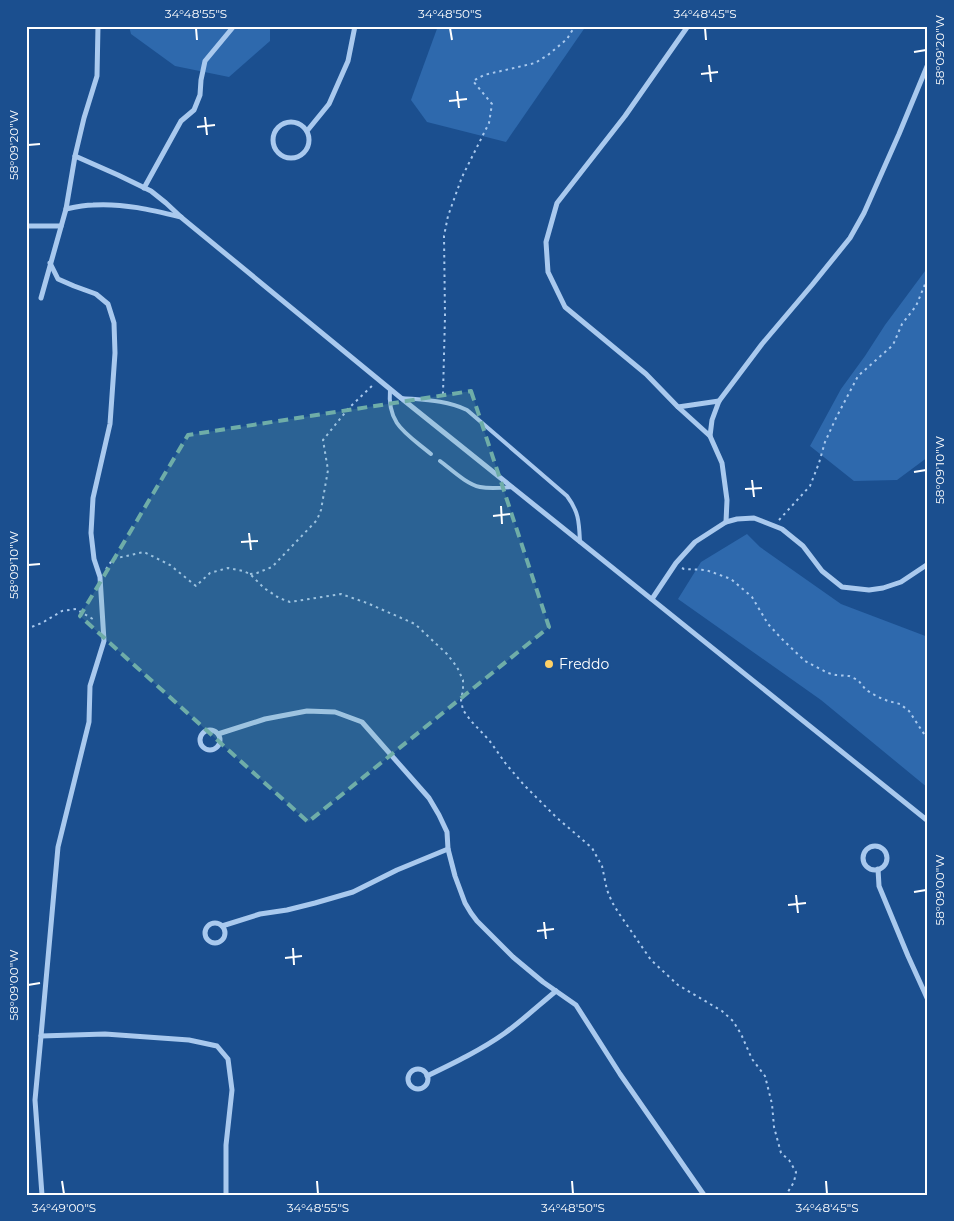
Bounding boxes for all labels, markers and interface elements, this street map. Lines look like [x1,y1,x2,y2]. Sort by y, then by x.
text: 34°48'55"S [165,6,227,21]
text: 34°48'50"S [418,6,482,21]
text: 34°48'45"S [673,6,737,21]
text: 58°09'20"W [932,15,947,85]
text: 58°09'20"W [6,110,21,180]
text: 58°09'10"W [932,436,947,504]
text: 58°09'10"W [6,531,21,599]
place label: Freddo [559,655,610,673]
marker: Freddo [543,658,555,670]
text: 58°09'00"W [932,854,947,926]
text: 58°09'00"W [6,949,21,1021]
text: 34°49'00"S [32,1200,96,1215]
text: 34°48'55"S [287,1200,349,1215]
text: 34°48'50"S [541,1200,605,1215]
text: 34°48'45"S [795,1200,859,1215]

